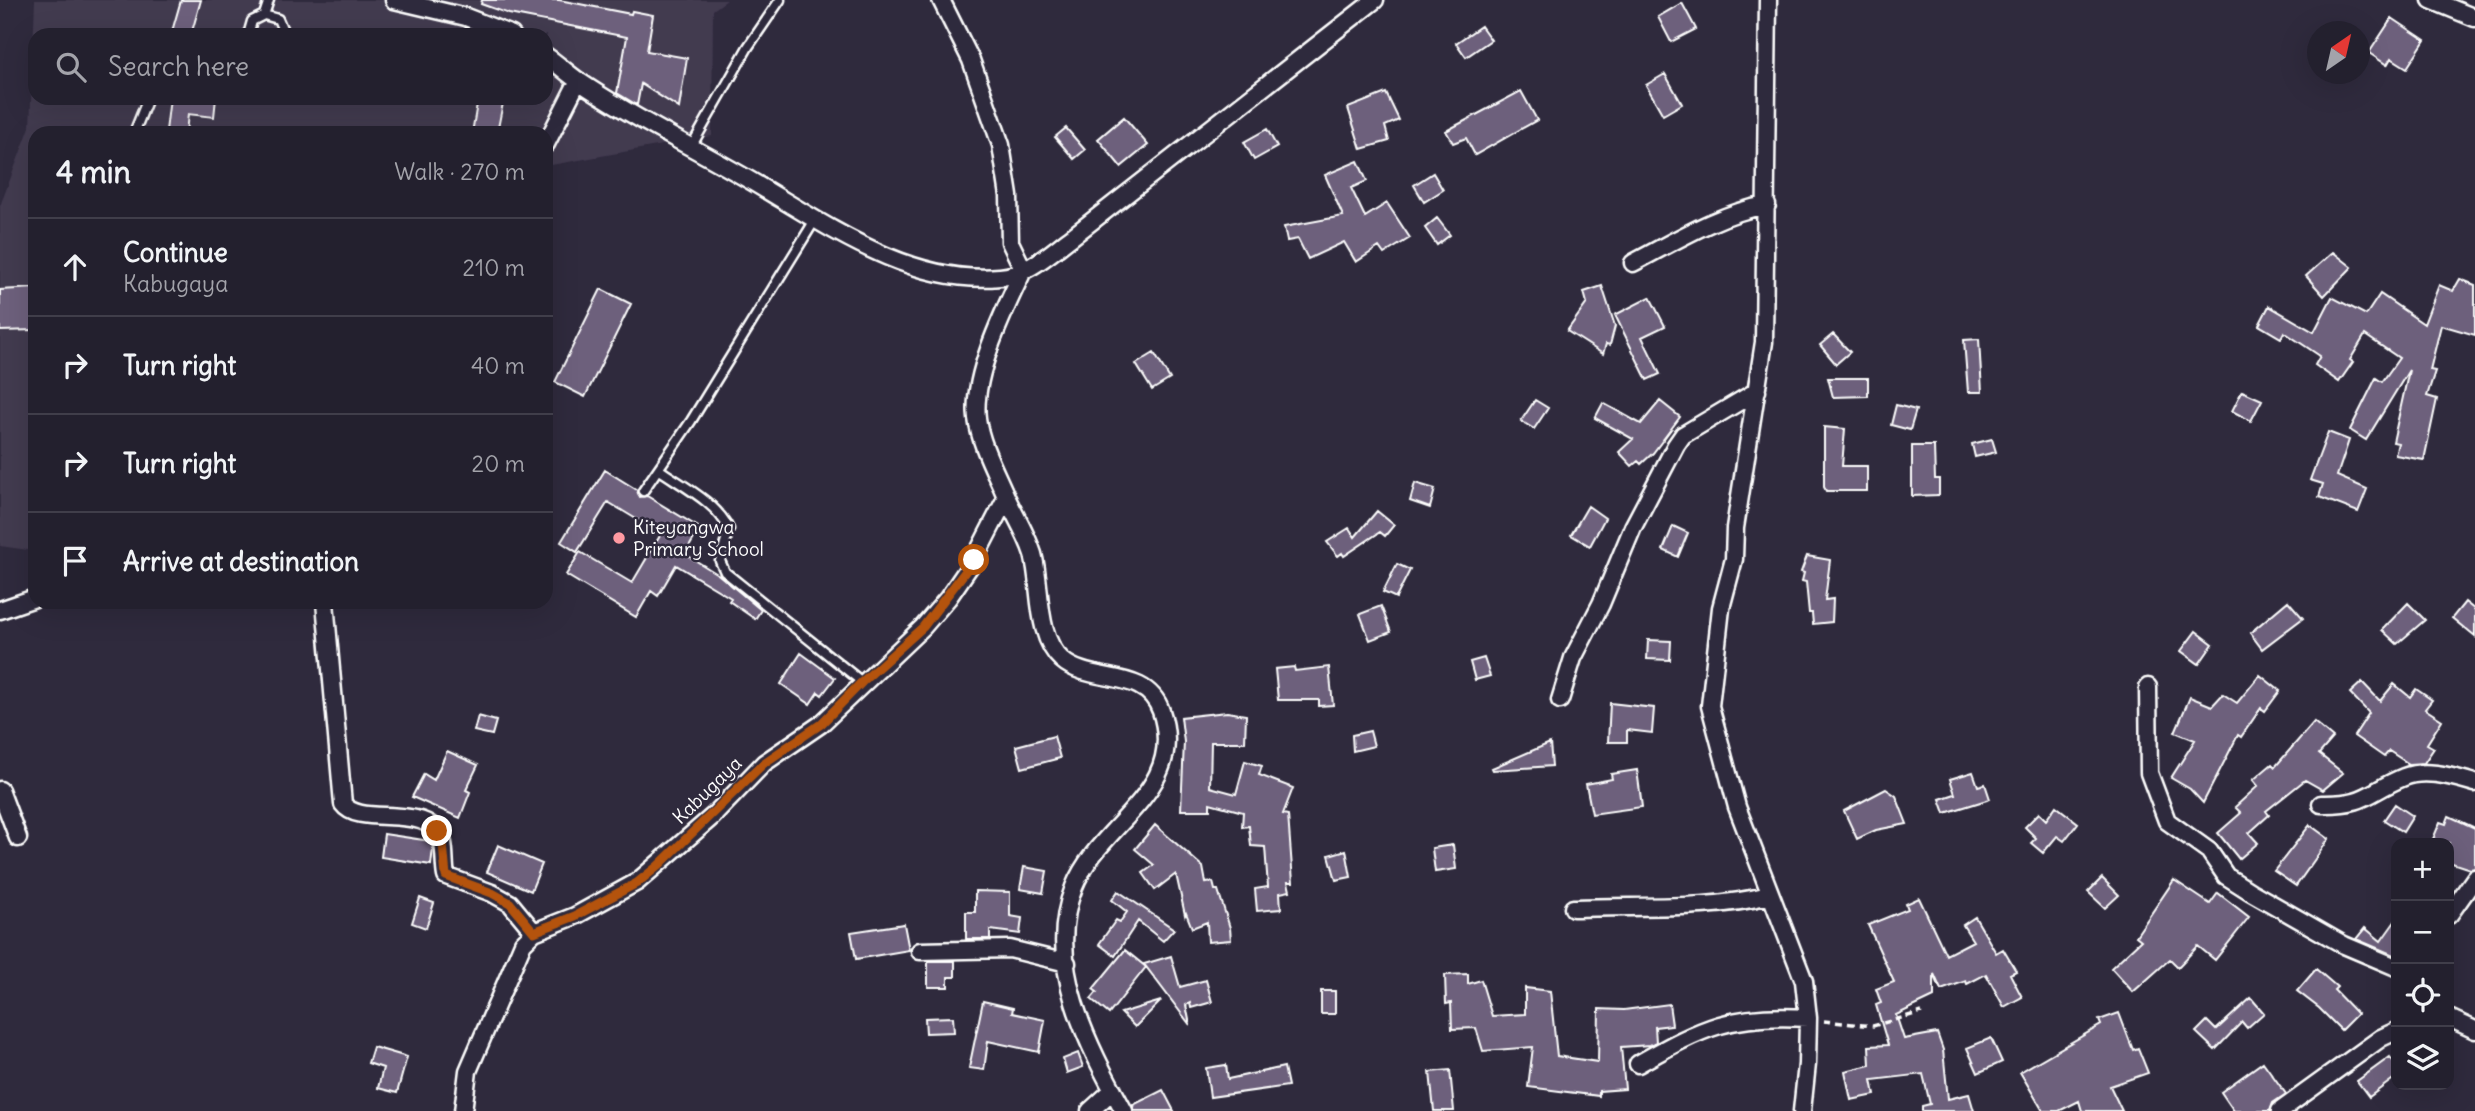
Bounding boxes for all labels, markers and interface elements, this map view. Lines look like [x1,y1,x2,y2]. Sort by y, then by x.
north arrow [2307,21,2370,84]
search box [28,28,553,105]
icon: search [52,48,90,86]
text: Search here [108,50,249,83]
text: 4 min [56,153,131,191]
text: Walk · 270 m [394,157,525,186]
text: Continue [123,236,228,269]
icon: ahead [56,248,94,286]
text: 210 m [462,253,525,282]
text: Kabugaya [123,269,228,298]
icon: right [56,346,94,384]
text: Turn right [123,349,236,382]
text: 40 m [471,351,525,380]
icon: right [56,444,94,482]
text: Turn right [123,447,236,480]
text: 20 m [472,449,525,478]
place label: Kiteyangwa Primary School [633,515,764,561]
marker: Kiteyangwa Primary School [611,530,627,546]
icon: arrive [56,542,94,580]
route start [958,544,989,575]
text: Arrive at destination [123,545,359,578]
street label: Kabugaya [667,751,747,829]
route end [421,815,452,846]
map controls [2391,838,2454,1090]
button: + [2391,838,2454,901]
button: − [2391,901,2454,964]
button: locate [2391,964,2454,1027]
button: layers [2391,1027,2454,1090]

